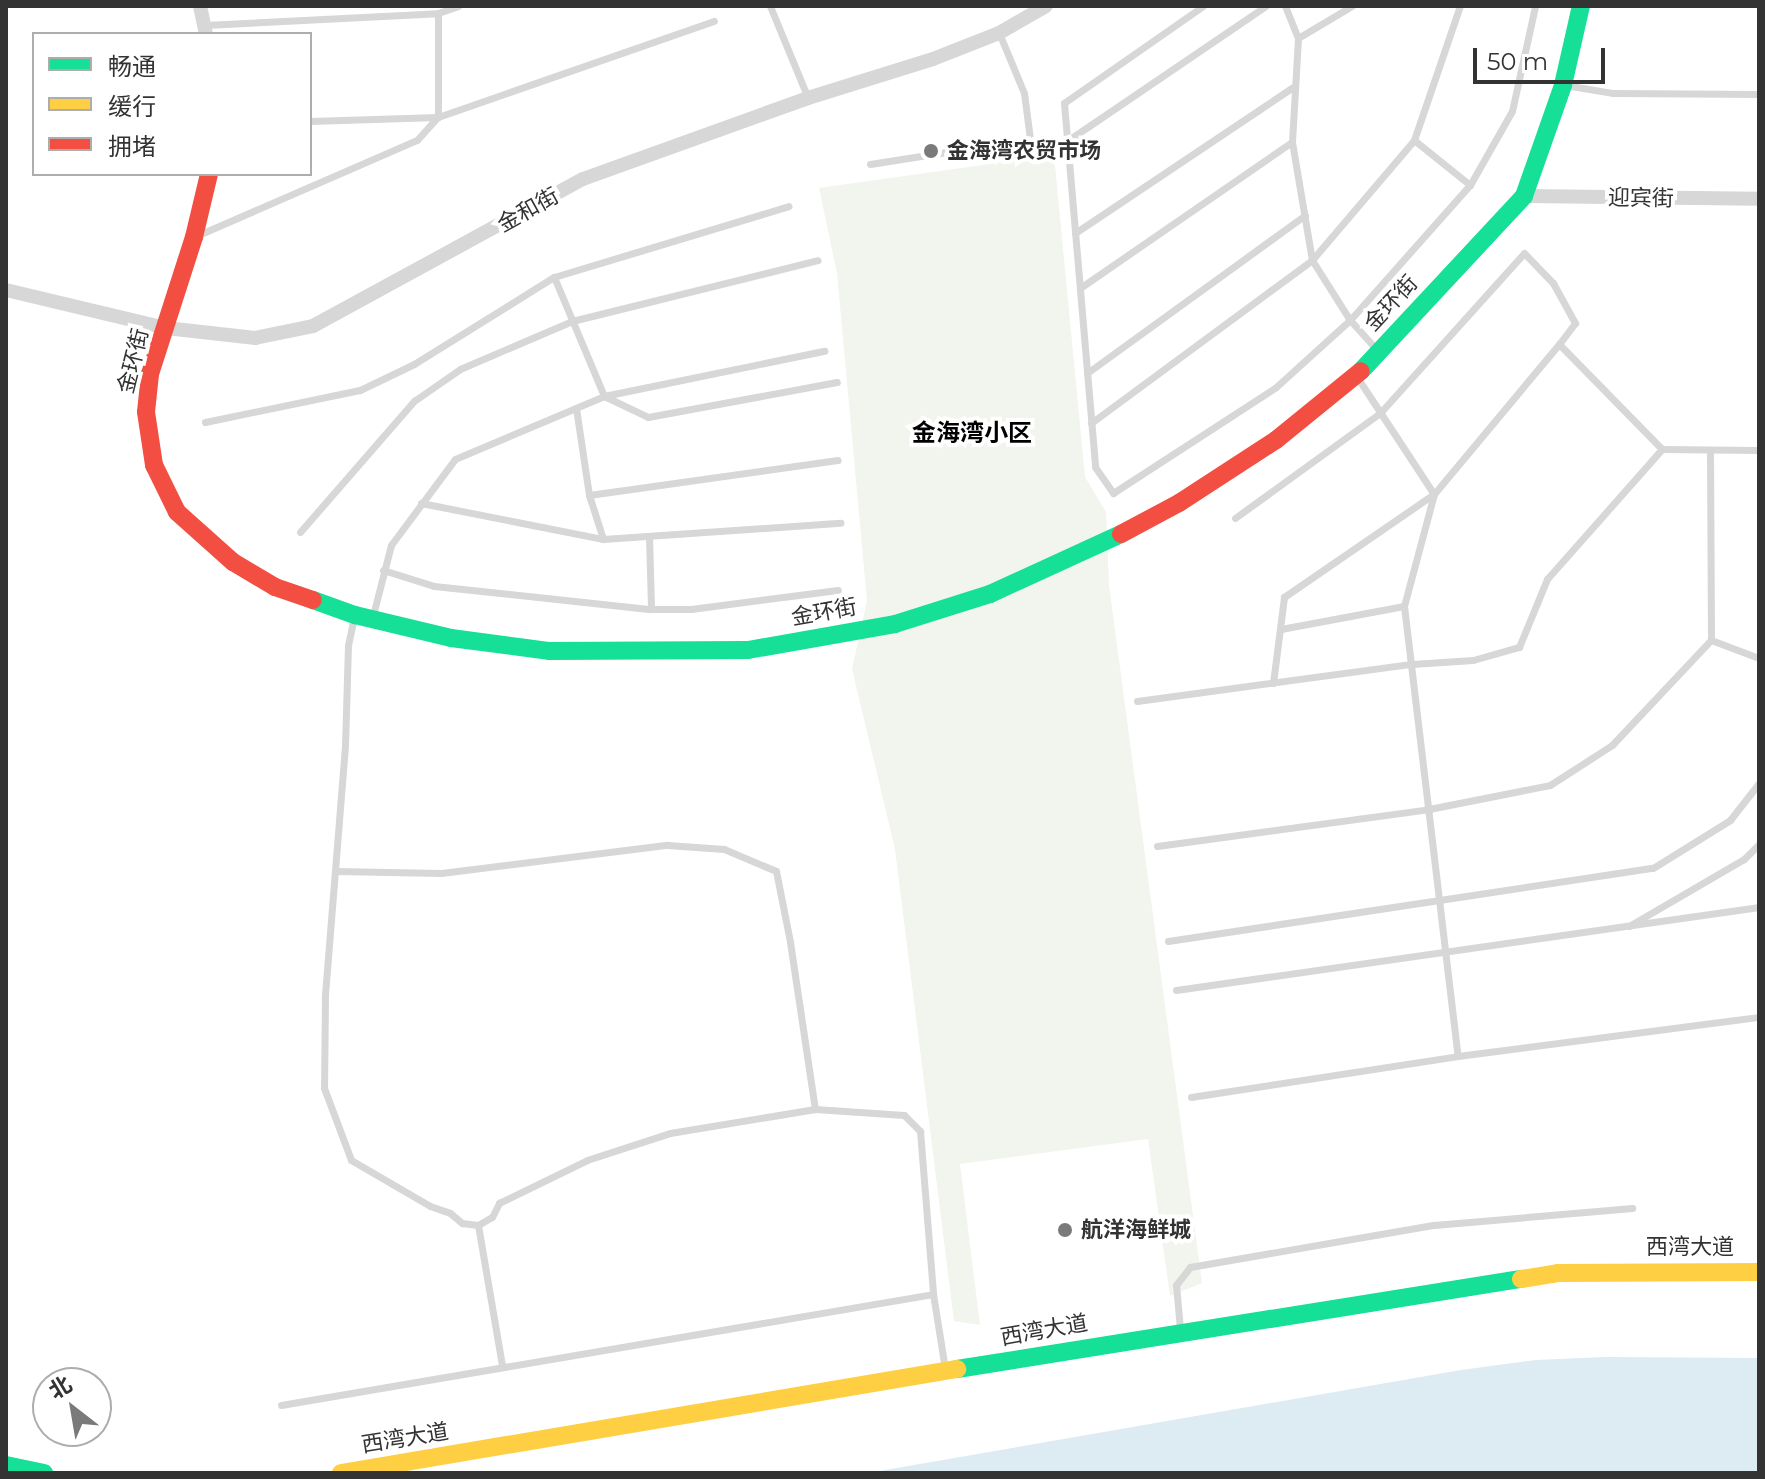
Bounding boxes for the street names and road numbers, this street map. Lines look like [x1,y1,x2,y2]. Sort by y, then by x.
street label: 金和街 [493,182,563,238]
street label: 迎宾街 [1608,184,1674,212]
street label: 金环街 [1359,270,1423,336]
street label: 金环街 [112,326,154,396]
street label: 金环街 [789,593,859,631]
street label: 西湾大道 [1646,1234,1734,1260]
street label: 西湾大道 [998,1309,1090,1351]
street label: 西湾大道 [359,1418,451,1458]

